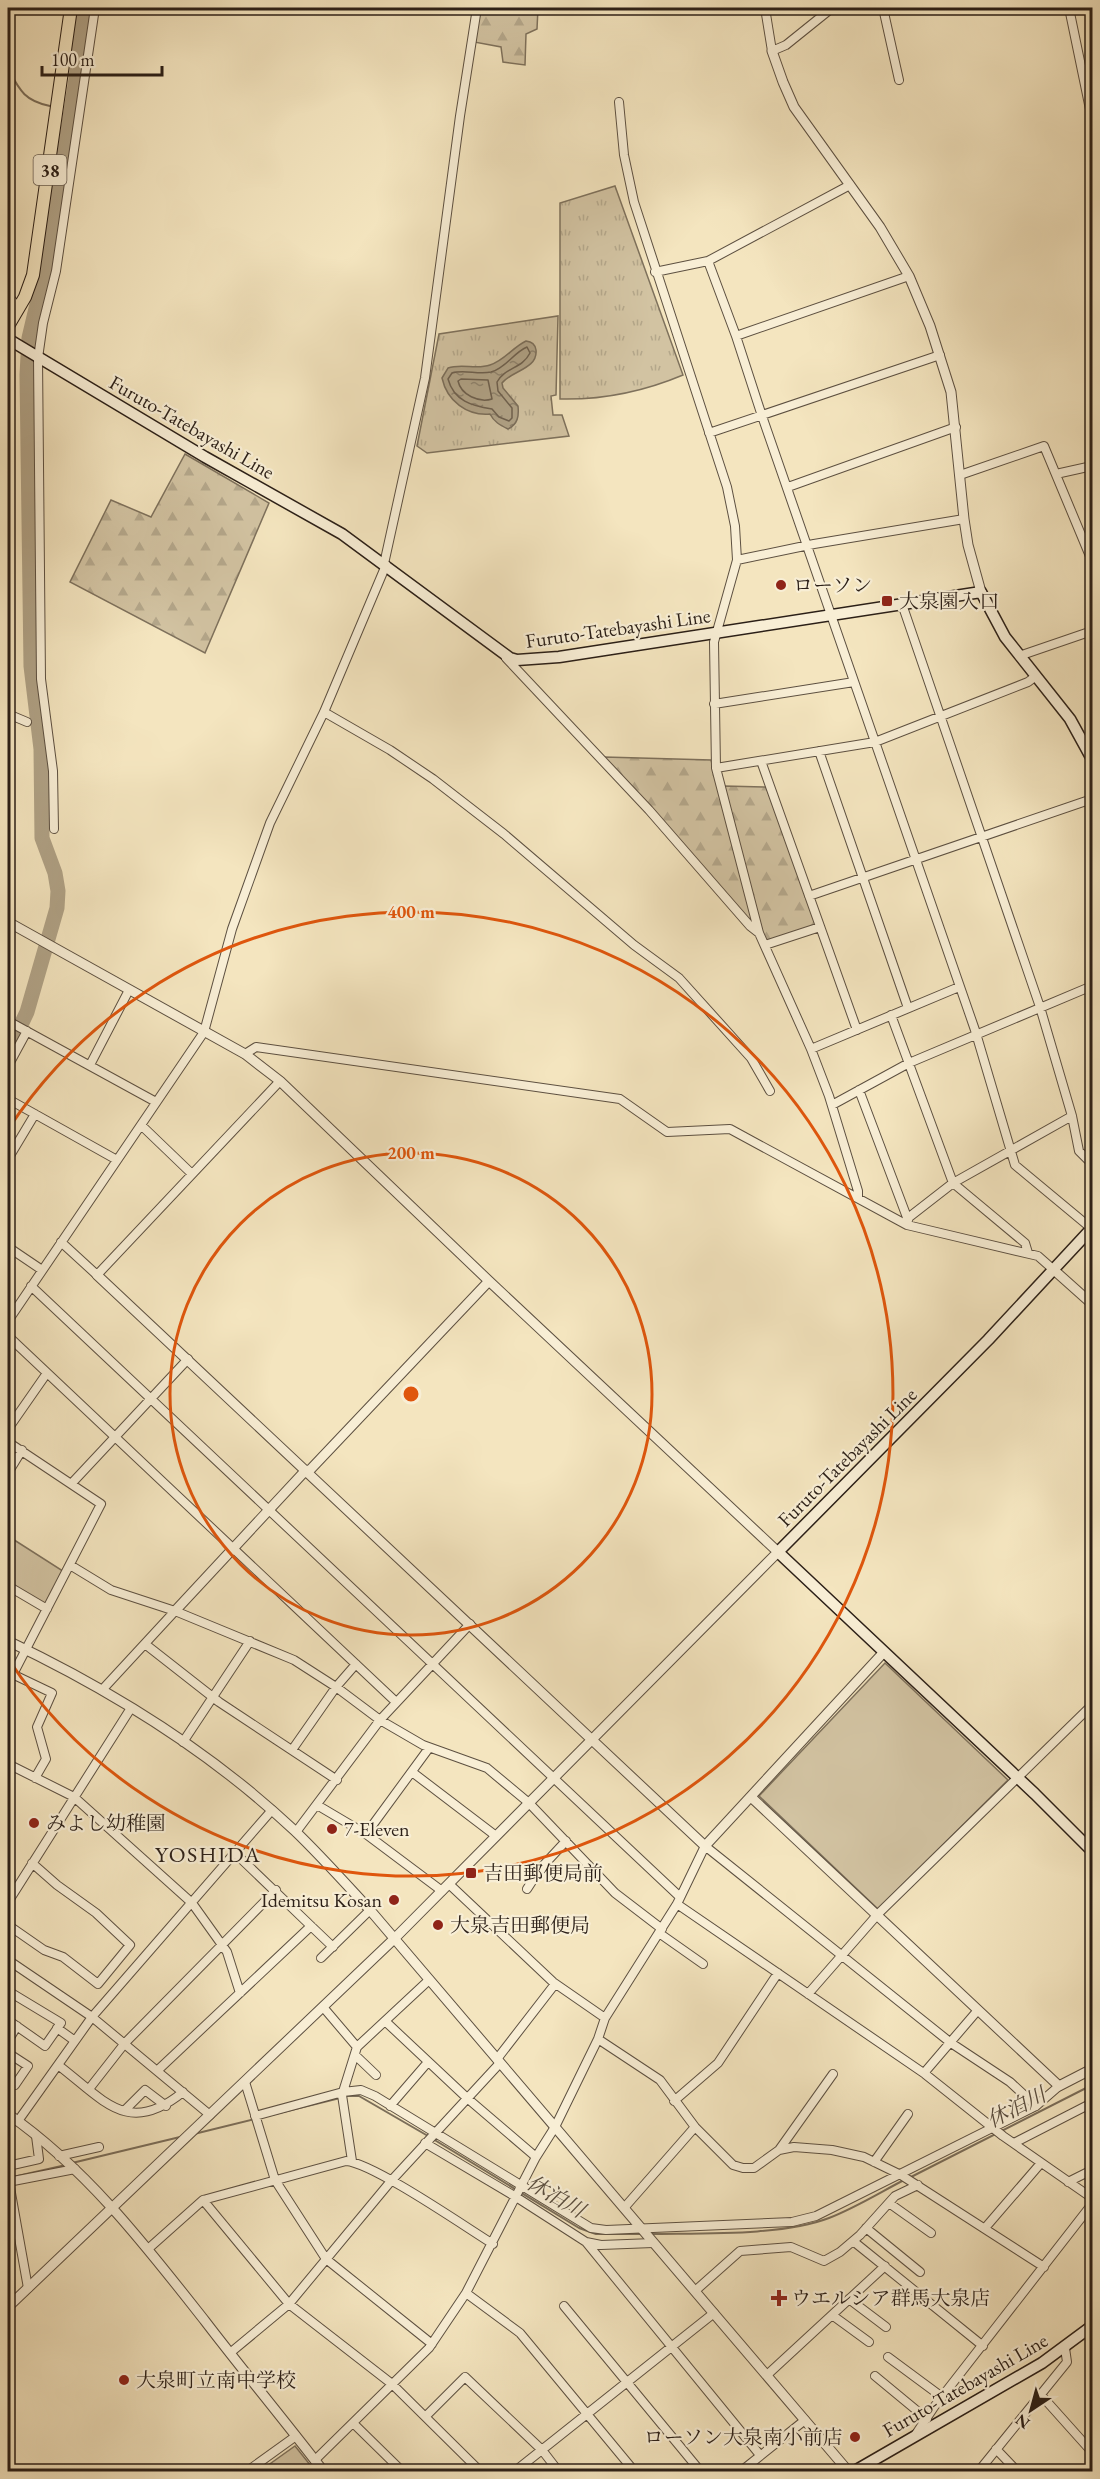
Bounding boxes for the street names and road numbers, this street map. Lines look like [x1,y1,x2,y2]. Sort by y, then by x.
road number: 38 [34,155,66,185]
street label: Furuto-Tatebayashi Line [105,369,279,485]
street label: Furuto-Tatebayashi Line [524,602,712,654]
street label: Furuto-Tatebayashi Line [772,1382,922,1532]
street label: Furuto-Tatebayashi Line [878,2327,1052,2443]

